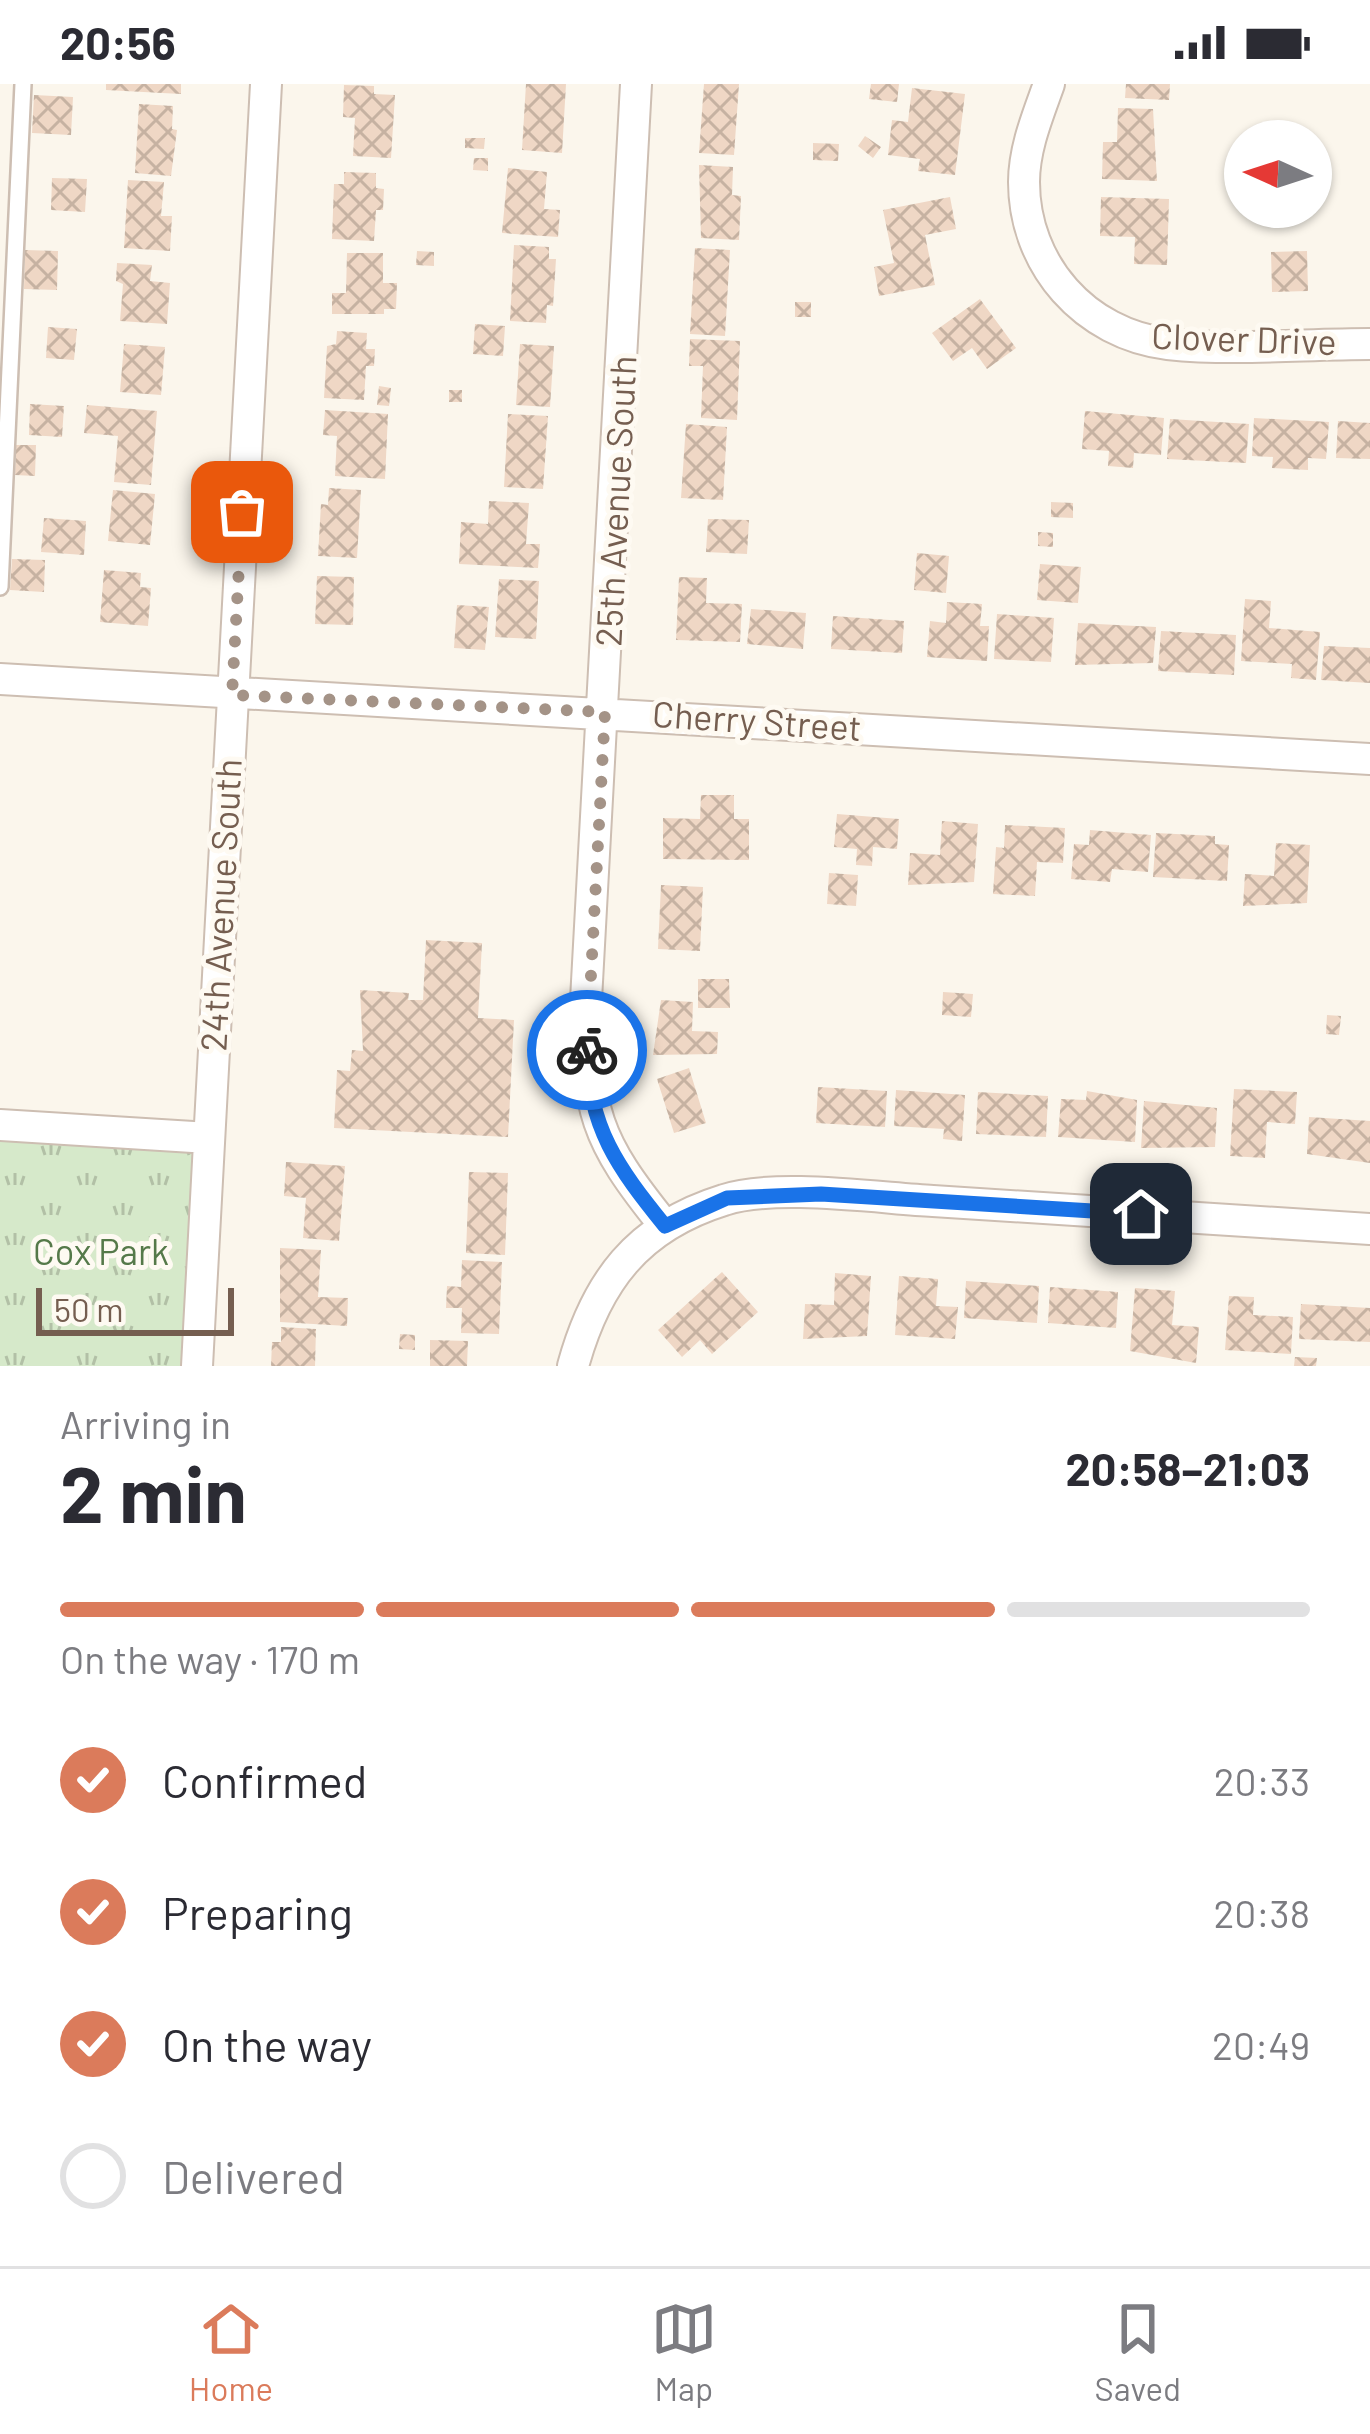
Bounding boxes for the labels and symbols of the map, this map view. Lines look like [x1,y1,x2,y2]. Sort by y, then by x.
north arrow [1224,120,1332,228]
street label: Clover Drive [1151,313,1337,362]
street label: 25th Avenue South [585,354,644,648]
pin [191,461,293,563]
street label: Cherry Street [651,691,863,748]
street label: 24th Avenue South [190,758,249,1052]
courier [527,990,647,1110]
pin [1090,1163,1192,1265]
park label: Cox Park [33,1229,169,1272]
scale bar [36,1282,234,1335]

